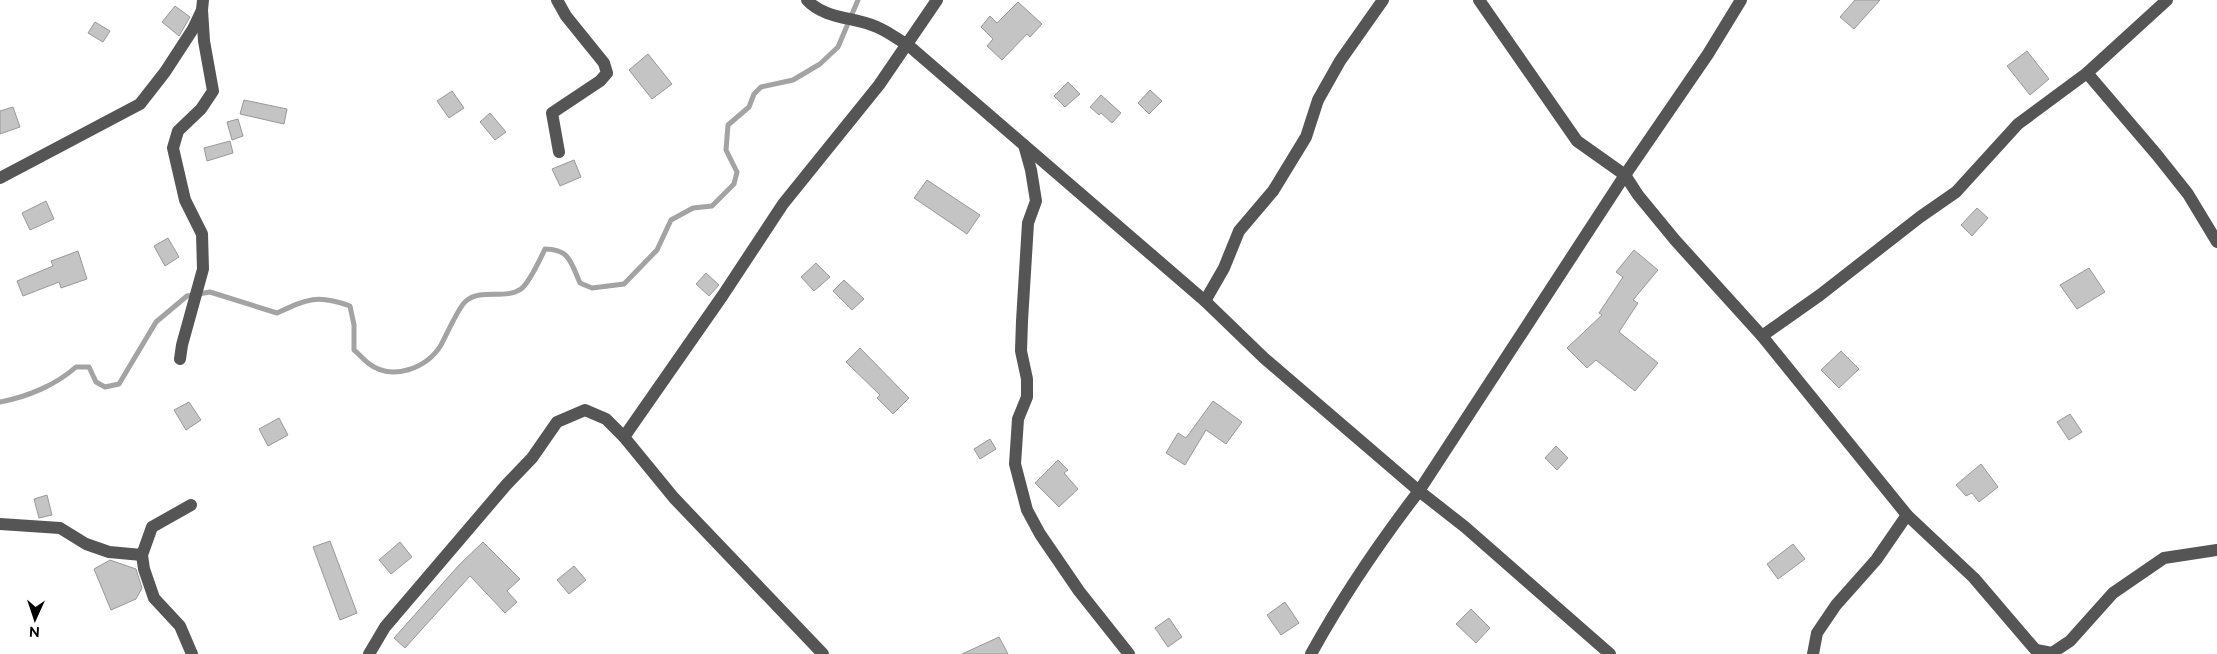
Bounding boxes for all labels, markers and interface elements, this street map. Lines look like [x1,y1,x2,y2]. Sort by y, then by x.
north arrow [10,594,60,644]
text: N [29,624,40,640]

